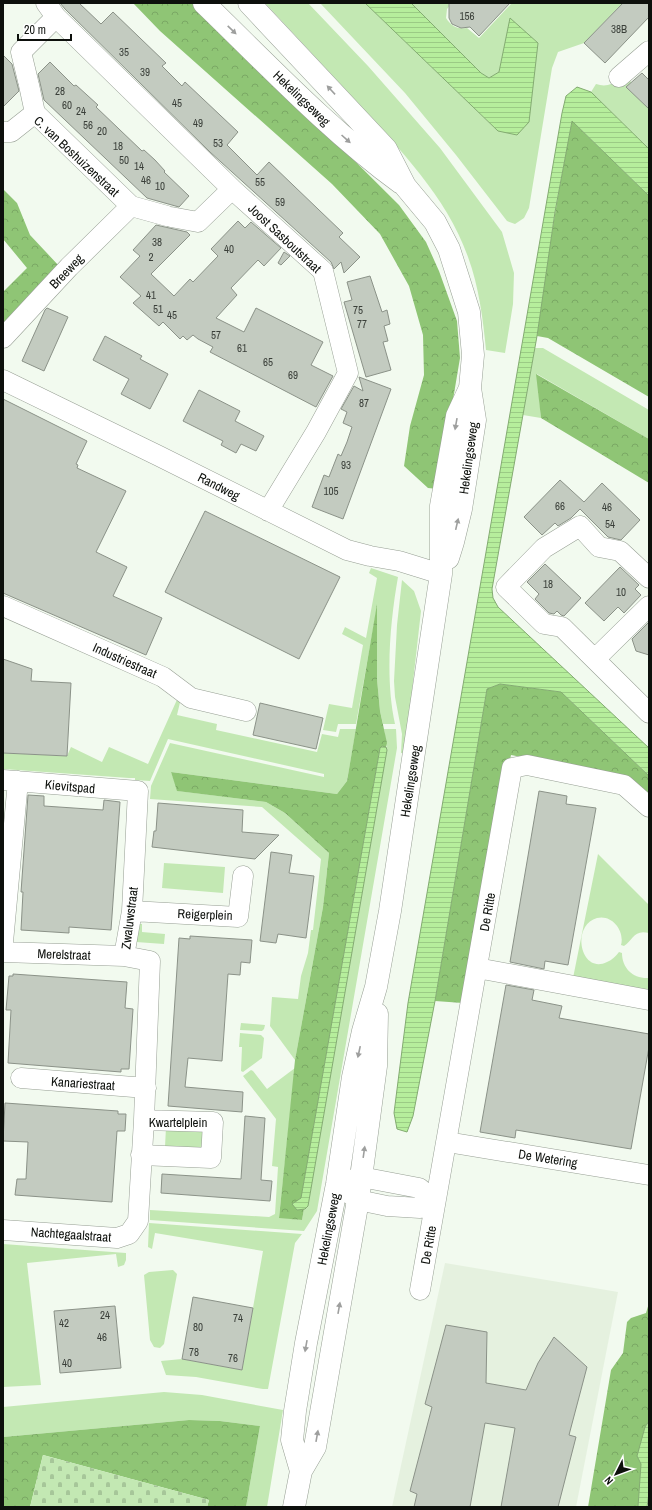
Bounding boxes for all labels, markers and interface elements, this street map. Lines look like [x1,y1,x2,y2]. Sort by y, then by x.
house number: 156 [459,9,475,23]
scale bar [18,16,71,42]
text: 20 m [24,22,46,38]
house number: 38B [611,22,627,36]
one-way arrow [227,25,237,35]
house number: 35 [119,45,129,59]
house number: 39 [140,65,150,79]
street label: Hekelingseweg [270,67,334,130]
house number: 28 [55,84,65,98]
one-way arrow [326,85,336,95]
house number: 45 [172,96,182,110]
house number: 60 [62,98,72,112]
house number: 24 [76,104,86,118]
street label: C. van Boshuizenstraat [30,112,123,200]
house number: 49 [193,116,203,130]
house number: 56 [83,118,93,132]
house number: 20 [97,124,107,138]
one-way arrow [342,134,351,143]
house number: 53 [213,136,223,150]
house number: 18 [113,139,123,153]
house number: 50 [119,153,129,167]
house number: 14 [134,159,144,173]
house number: 46 [141,173,151,187]
house number: 55 [255,175,265,189]
house number: 10 [155,179,165,193]
house number: 59 [275,195,285,209]
street label: Joost Sasboutstraat [244,200,325,277]
house number: 38 [152,235,162,249]
house number: 40 [224,242,234,256]
street label: Breeweg [46,250,87,292]
house number: 2 [148,250,154,264]
house number: 41 [146,288,156,302]
house number: 51 [153,302,163,316]
house number: 75 [353,303,363,317]
house number: 45 [167,308,177,322]
house number: 77 [357,317,367,331]
house number: 57 [211,328,221,342]
house number: 61 [237,341,247,355]
house number: 65 [263,355,273,369]
house number: 69 [288,368,298,382]
house number: 87 [359,396,369,410]
one-way arrow [453,418,459,430]
street label: Hekelingseweg [455,421,482,495]
house number: 93 [341,458,351,472]
street label: Randweg [195,469,243,504]
house number: 105 [323,484,339,498]
house number: 66 [555,499,565,513]
house number: 46 [602,500,612,514]
house number: 54 [605,517,615,531]
one-way arrow [455,518,461,530]
house number: 18 [543,577,553,591]
house number: 10 [616,585,626,599]
street label: Industriestraat [90,639,159,682]
street label: Hekelingseweg [396,744,425,818]
street label: Kievitspad [44,776,96,797]
street label: Zwaluwstraat [117,886,142,950]
street label: De Ritte [476,891,499,933]
street label: Reigerplein [177,905,233,924]
street label: Merelstraat [37,945,91,964]
one-way arrow [355,1046,361,1058]
street label: Kanariestraat [50,1073,116,1094]
street label: Kwartelplein [149,1114,207,1131]
street label: De Wetering [517,1145,579,1172]
one-way arrow [361,1146,368,1158]
street label: Hekelingseweg [313,1192,344,1266]
street label: Nachtegaalstraat [30,1223,112,1246]
street label: De Ritte [417,1224,440,1266]
one-way arrow [336,1302,342,1314]
house number: 24 [100,1308,110,1322]
house number: 74 [233,1311,243,1325]
house number: 42 [59,1316,69,1330]
house number: 80 [193,1320,203,1334]
house number: 46 [97,1330,107,1344]
one-way arrow [303,1340,309,1352]
house number: 78 [189,1345,199,1359]
house number: 76 [228,1351,238,1365]
house number: 40 [62,1356,72,1370]
one-way arrow [314,1430,320,1442]
north arrow [596,1454,636,1494]
text: N [601,1474,616,1488]

